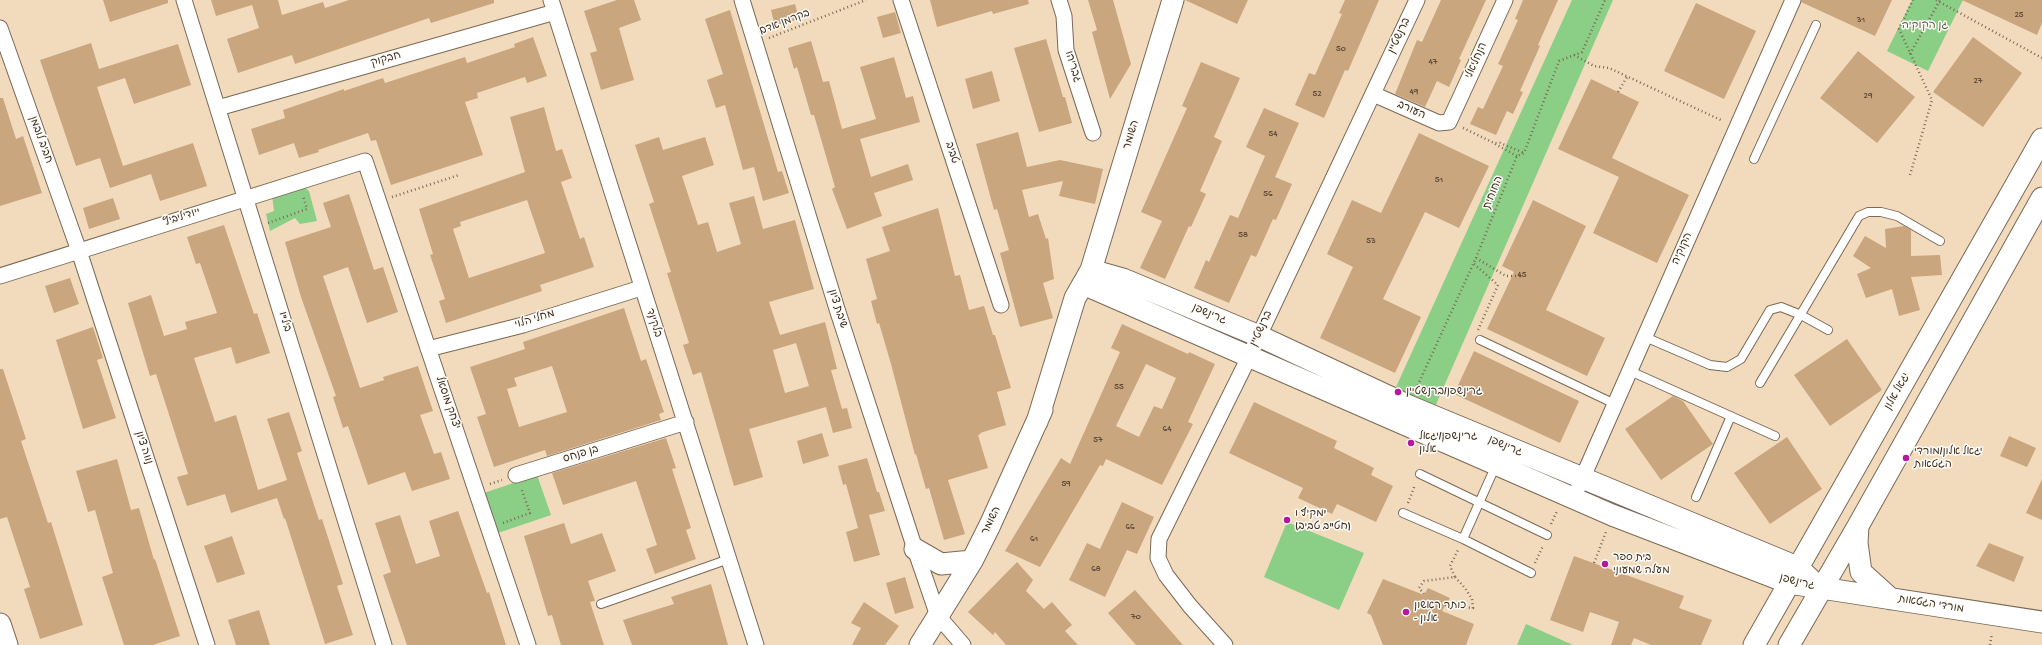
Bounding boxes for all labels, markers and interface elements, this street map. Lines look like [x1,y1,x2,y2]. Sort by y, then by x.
street label: בקרמן אדם [758,7,812,39]
house number: 25 [2014,11,2024,21]
street label: ברנשטיין [1386,16,1414,56]
house number: 31 [1857,16,1865,26]
park label: גן הקוקיה [1902,19,1948,33]
street label: הנחליאלי [1463,41,1491,81]
house number: 50 [1336,45,1346,55]
street label: חבקוק [369,49,403,71]
street label: גבריהו [1061,50,1083,84]
house number: 47 [1429,58,1437,68]
house number: 27 [1973,77,1983,87]
house number: 49 [1410,88,1418,98]
house number: 52 [1312,90,1322,100]
house number: 29 [1864,92,1872,102]
street label: העורב [1395,99,1427,123]
street label: חביב לובמן [25,115,55,165]
street label: השומר [1121,119,1143,151]
house number: 54 [1269,130,1277,140]
street label: טביב [941,140,961,166]
street label: החוחית [1481,174,1507,212]
house number: 51 [1435,176,1443,186]
house number: 56 [1263,190,1273,200]
street label: יודיליביץ' [162,206,202,230]
house number: 58 [1238,231,1248,241]
street label: הקוקיה [1670,231,1696,267]
house number: 53 [1366,237,1376,247]
house number: 45 [1518,271,1526,281]
street label: שיבת ציון [824,288,850,330]
street label: גרינשפן [1190,302,1228,328]
street label: בלקינד [642,307,664,339]
street label: מחלי הלוי [513,308,557,332]
street label: ברנשטיין [1248,309,1276,349]
street label: ביל"ו [275,310,293,334]
street label: יגאל אלון [1882,371,1914,413]
street label: יצחק מוסאל [432,375,462,431]
house number: 55 [1114,383,1124,393]
place label: גרינשפן/ברנשטיין [1406,385,1483,399]
marker: גרינשפן/ברנשטיין [1393,387,1403,397]
house number: 64 [1163,425,1171,435]
street label: נווה ציון [131,430,155,466]
place label: גרינשפן/יגאל אלון [1419,430,1477,456]
street label: גרינשפן [1486,434,1524,460]
house number: 57 [1093,436,1103,446]
marker: גרינשפן/יגאל אלון [1406,438,1416,448]
street label: בן פנחס [562,443,600,467]
place label: יגאל אלון/מורדי הגטאות [1914,445,1982,471]
marker: יגאל אלון/מורדי הגטאות [1901,453,1911,463]
house number: 59 [1061,480,1071,490]
street label: השומר [979,505,1005,537]
place label: מקיף ו' (חט"ב טביב) [1295,507,1351,533]
marker: מקיף ו' (חט"ב טביב) [1282,515,1292,525]
house number: 66 [1125,523,1135,533]
house number: 61 [1030,535,1038,545]
place label: בית ספר מעלה שמעוני [1613,551,1670,577]
marker: בית ספר מעלה שמעוני [1600,559,1610,569]
house number: 68 [1091,565,1101,575]
street label: גרינשפן [1778,572,1816,594]
street label: מורדי הגטאות [1897,593,1965,617]
place label: כותר ראשון - אלון [1414,599,1466,625]
marker: כותר ראשון - אלון [1401,607,1411,617]
house number: 70 [1131,613,1141,623]

